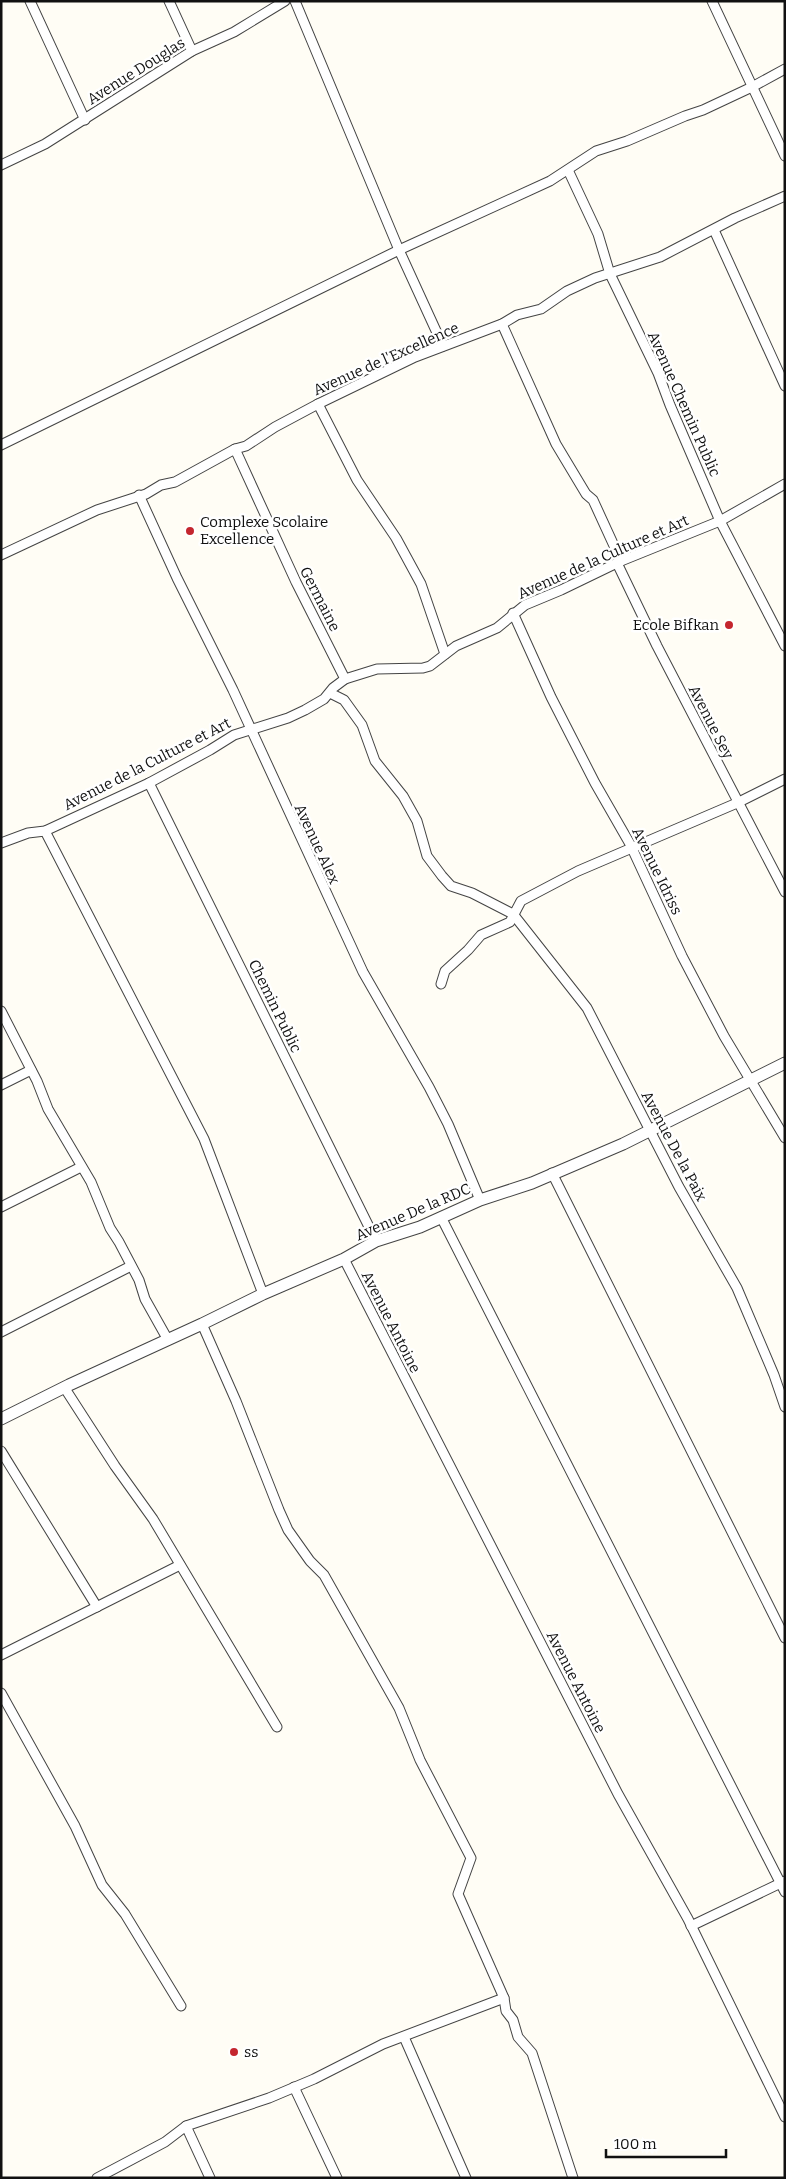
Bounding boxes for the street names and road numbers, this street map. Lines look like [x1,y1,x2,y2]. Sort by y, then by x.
street label: Avenue Douglas [84,34,188,108]
street label: Avenue de l'Excellence [310,319,462,399]
street label: Avenue Chemin Public [644,329,724,480]
street label: Avenue de la Culture et Art [515,511,692,603]
street label: Germaine [296,564,344,634]
street label: Avenue Sey [685,682,737,762]
street label: Avenue de la Culture et Art [60,714,234,814]
street label: Avenue Alex [291,801,344,888]
street label: Avenue Idriss [628,824,686,918]
street label: Chemin Public [245,957,305,1056]
street label: Avenue De la Paix [637,1088,711,1205]
street label: Avenue De la RDC [353,1180,473,1244]
street label: Avenue Antoine [358,1268,424,1376]
street label: Avenue Antoine [543,1628,609,1736]

